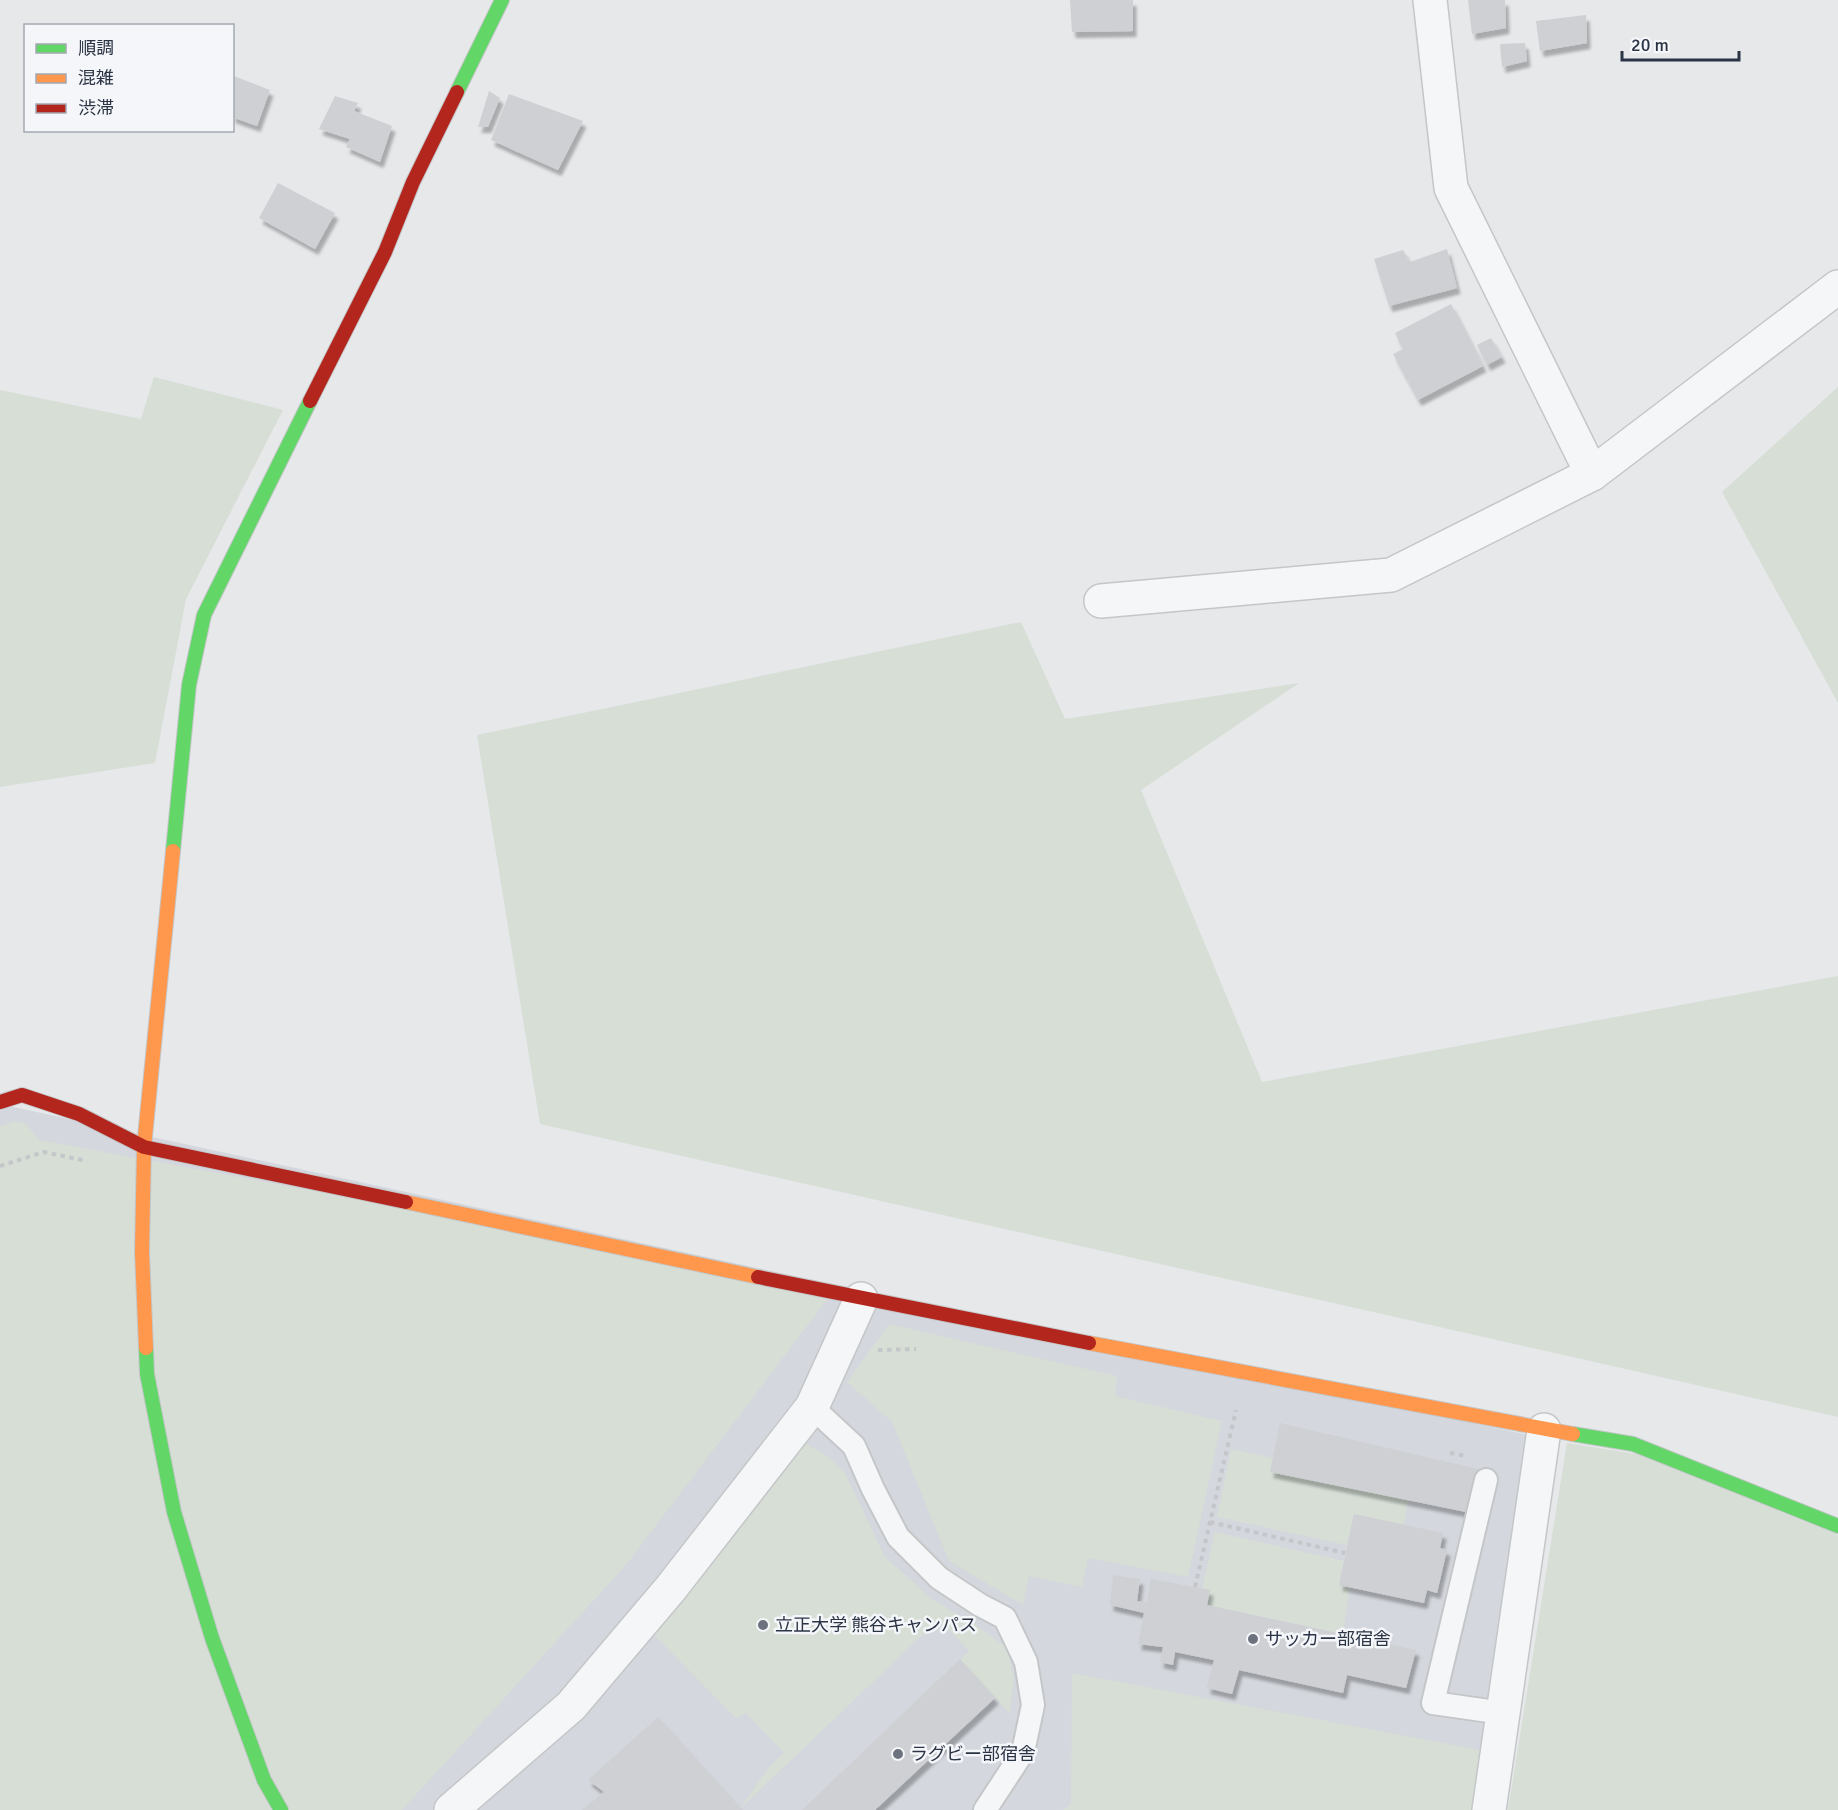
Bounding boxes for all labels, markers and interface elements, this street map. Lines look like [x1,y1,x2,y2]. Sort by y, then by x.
legend [24,24,234,132]
scale bar [1622,24,1739,62]
text: 20 m [1631,34,1669,56]
text: 順調 [78,37,114,59]
text: 混雑 [78,67,114,89]
text: 渋滞 [78,97,114,119]
place label: 立正大学 熊谷キャンパス [775,1614,977,1636]
marker: 立正大学 熊谷キャンパス [756,1618,770,1632]
place label: サッカー部宿舎 [1265,1628,1391,1650]
marker: サッカー部宿舎 [1246,1632,1260,1646]
place label: ラグビー部宿舎 [910,1743,1036,1765]
marker: ラグビー部宿舎 [891,1747,905,1761]

